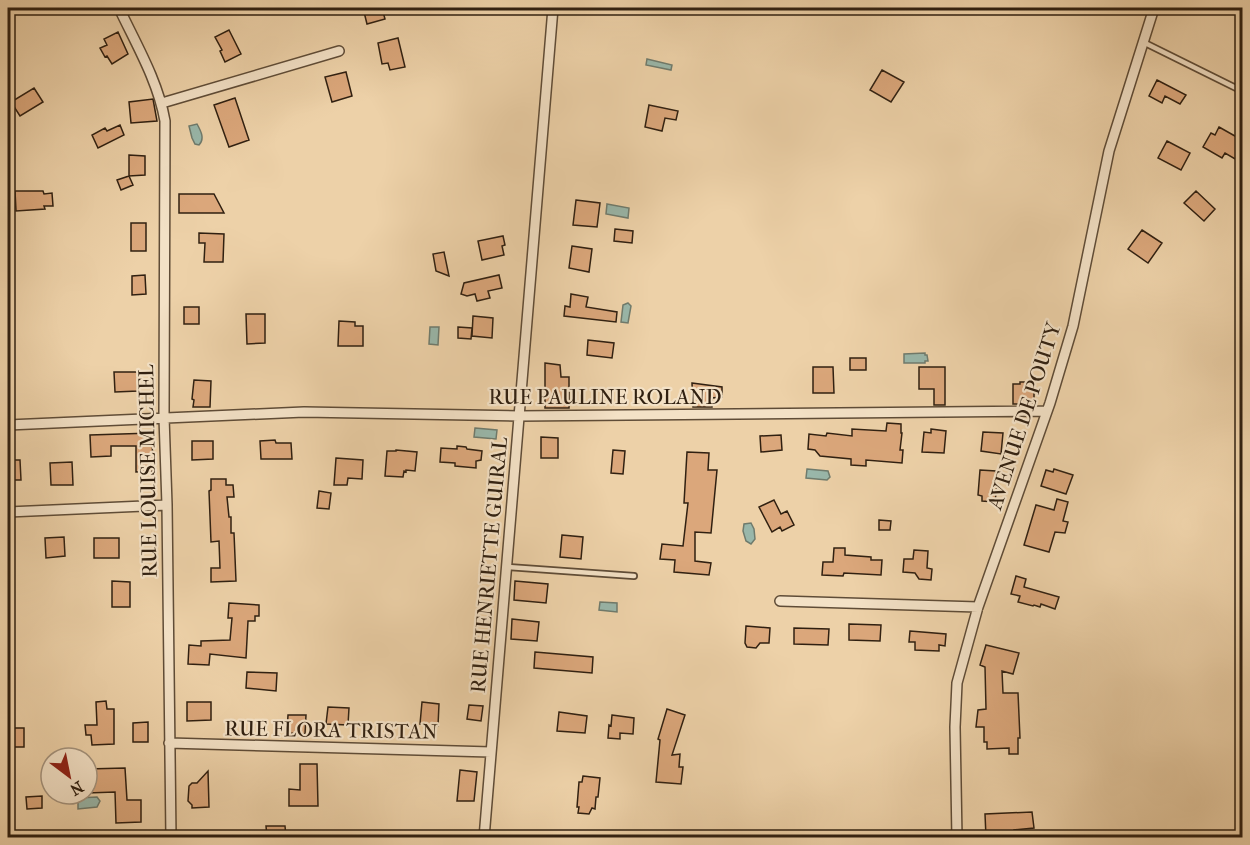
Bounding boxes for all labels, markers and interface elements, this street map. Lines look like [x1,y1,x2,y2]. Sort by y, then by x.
street label: AVENUE DE POUTY [982,319,1066,514]
street label: RUE LOUISE MICHEL [134,364,162,578]
street label: RUE PAULINE ROLAND [488,385,722,409]
street label: RUE HENRIETTE GUIRAL [466,436,512,694]
street label: RUE FLORA TRISTAN [224,716,438,744]
north arrow [39,746,99,806]
text: N [66,777,87,800]

